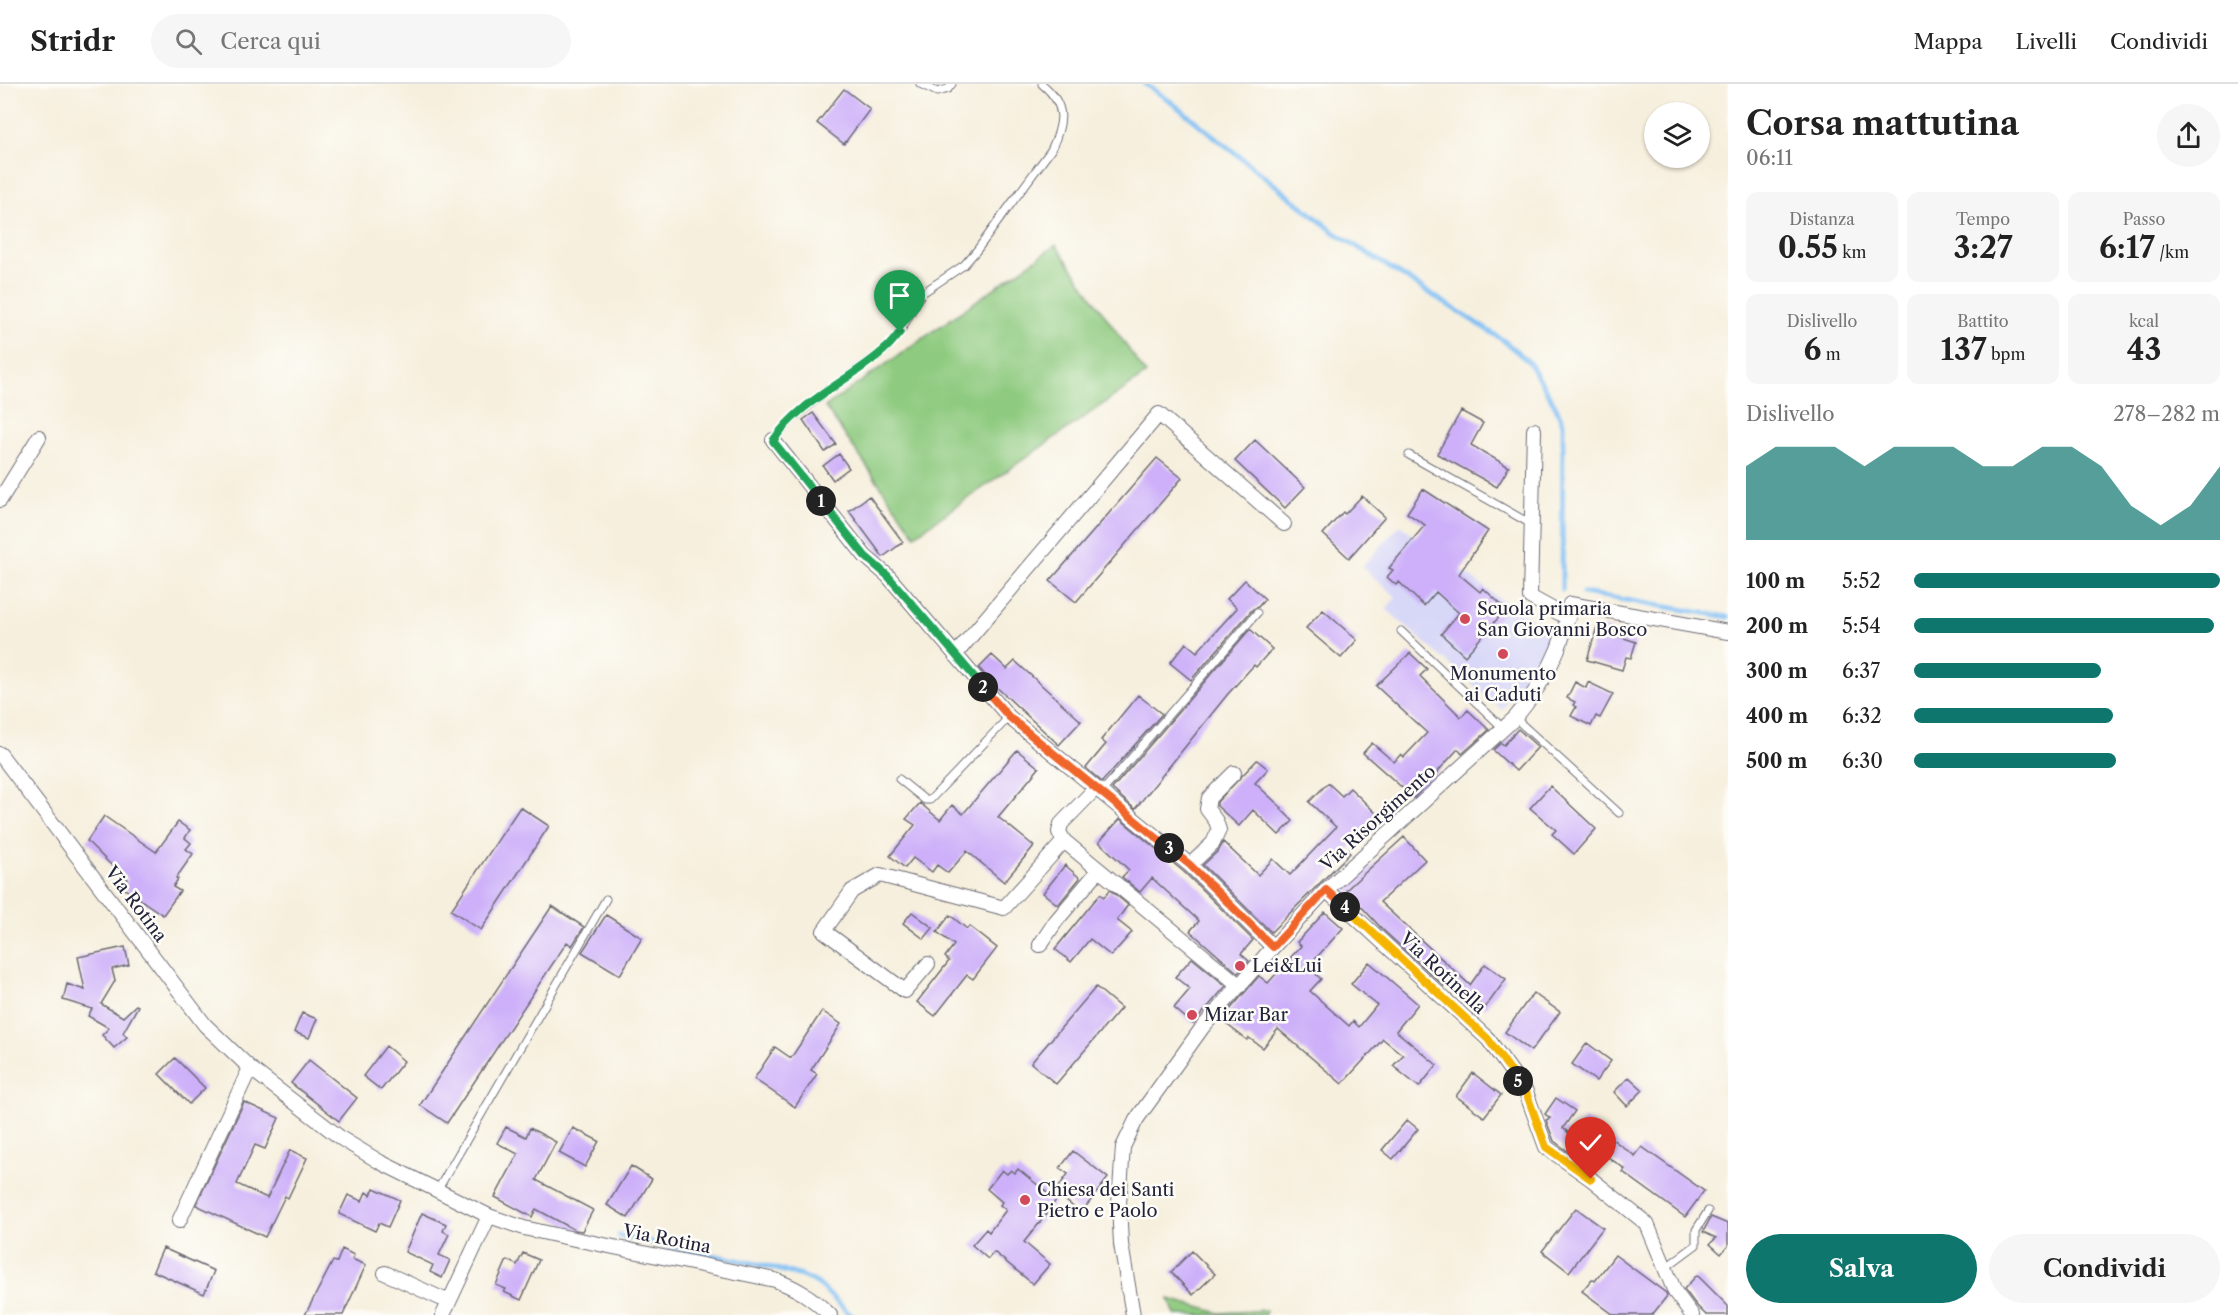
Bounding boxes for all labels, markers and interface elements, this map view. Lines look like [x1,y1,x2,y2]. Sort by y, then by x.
search box [151,14,571,68]
text: Stridr [30,24,115,58]
icon: search [172,25,205,58]
text: Cerca qui [220,28,321,55]
text: Mappa [1913,29,1983,54]
text: Livelli [2016,29,2077,54]
text: Condividi [2110,29,2208,54]
map controls [1644,102,1710,168]
button: layers [1644,102,1710,168]
text: Corsa mattutina [1746,103,2019,144]
button: share [2157,104,2220,167]
text: 06:11 [1746,146,1793,170]
text: Distanza [1789,209,1855,229]
text: Tempo [1956,209,2010,229]
text: Passo [2123,209,2165,229]
text: 0.55 [1778,229,1838,266]
text: 3:27 [1953,229,2013,266]
text: 6:17 [2099,229,2155,266]
text: km [1838,242,1866,262]
text: /km [2155,242,2189,262]
pin [874,270,925,332]
icon: arrive [883,279,916,312]
text: Dislivello [1787,311,1857,331]
text: Battito [1957,311,2009,331]
text: kcal [2129,311,2159,331]
text: 6 [1803,331,1821,368]
text: 137 [1941,331,1987,368]
text: 43 [2127,331,2161,368]
text: m [1821,344,1841,364]
text: bpm [1987,344,2025,364]
text: Dislivello [1746,402,1834,426]
text: 278–282 m [2113,402,2220,426]
pin: 1 [806,486,836,516]
text: 1 [817,491,825,511]
text: 100 m [1746,569,1805,593]
text: 5:52 [1842,569,1881,593]
place label: Scuola primaria San Giovanni Bosco [1477,598,1647,641]
marker: Scuola primaria San Giovanni Bosco [1458,612,1472,626]
text: 200 m [1746,614,1808,638]
text: 5:54 [1842,614,1881,638]
marker: Monumento ai Caduti [1496,647,1510,661]
text: 300 m [1746,659,1808,683]
text: 6:37 [1842,659,1880,683]
place label: Monumento ai Caduti [1450,663,1556,706]
pin: 2 [968,672,998,702]
text: 2 [978,677,988,697]
text: 400 m [1746,704,1808,728]
text: 6:32 [1842,704,1882,728]
text: 500 m [1746,749,1807,773]
text: 6:30 [1842,749,1883,773]
street label: Via Risorgimento [1315,760,1440,876]
pin: 3 [1154,833,1184,863]
text: 3 [1164,838,1174,858]
street label: Via Rotina [100,861,172,947]
pin: 4 [1330,892,1360,922]
text: 4 [1340,897,1350,917]
street label: Via Rotinella [1395,927,1491,1019]
place label: Lei&Lui [1252,955,1323,977]
marker: Lei&Lui [1233,959,1247,973]
place label: Mizar Bar [1204,1004,1289,1026]
marker: Mizar Bar [1185,1008,1199,1022]
pin: 5 [1503,1066,1533,1096]
text: 5 [1514,1071,1522,1091]
pin [1565,1117,1616,1179]
icon: check [1574,1126,1607,1159]
place label: Chiesa dei Santi Pietro e Paolo [1037,1179,1175,1222]
marker: Chiesa dei Santi Pietro e Paolo [1018,1193,1032,1207]
street label: Via Rotina [620,1220,713,1258]
button: Salva [1746,1234,1977,1303]
button: Condividi [1989,1234,2220,1303]

